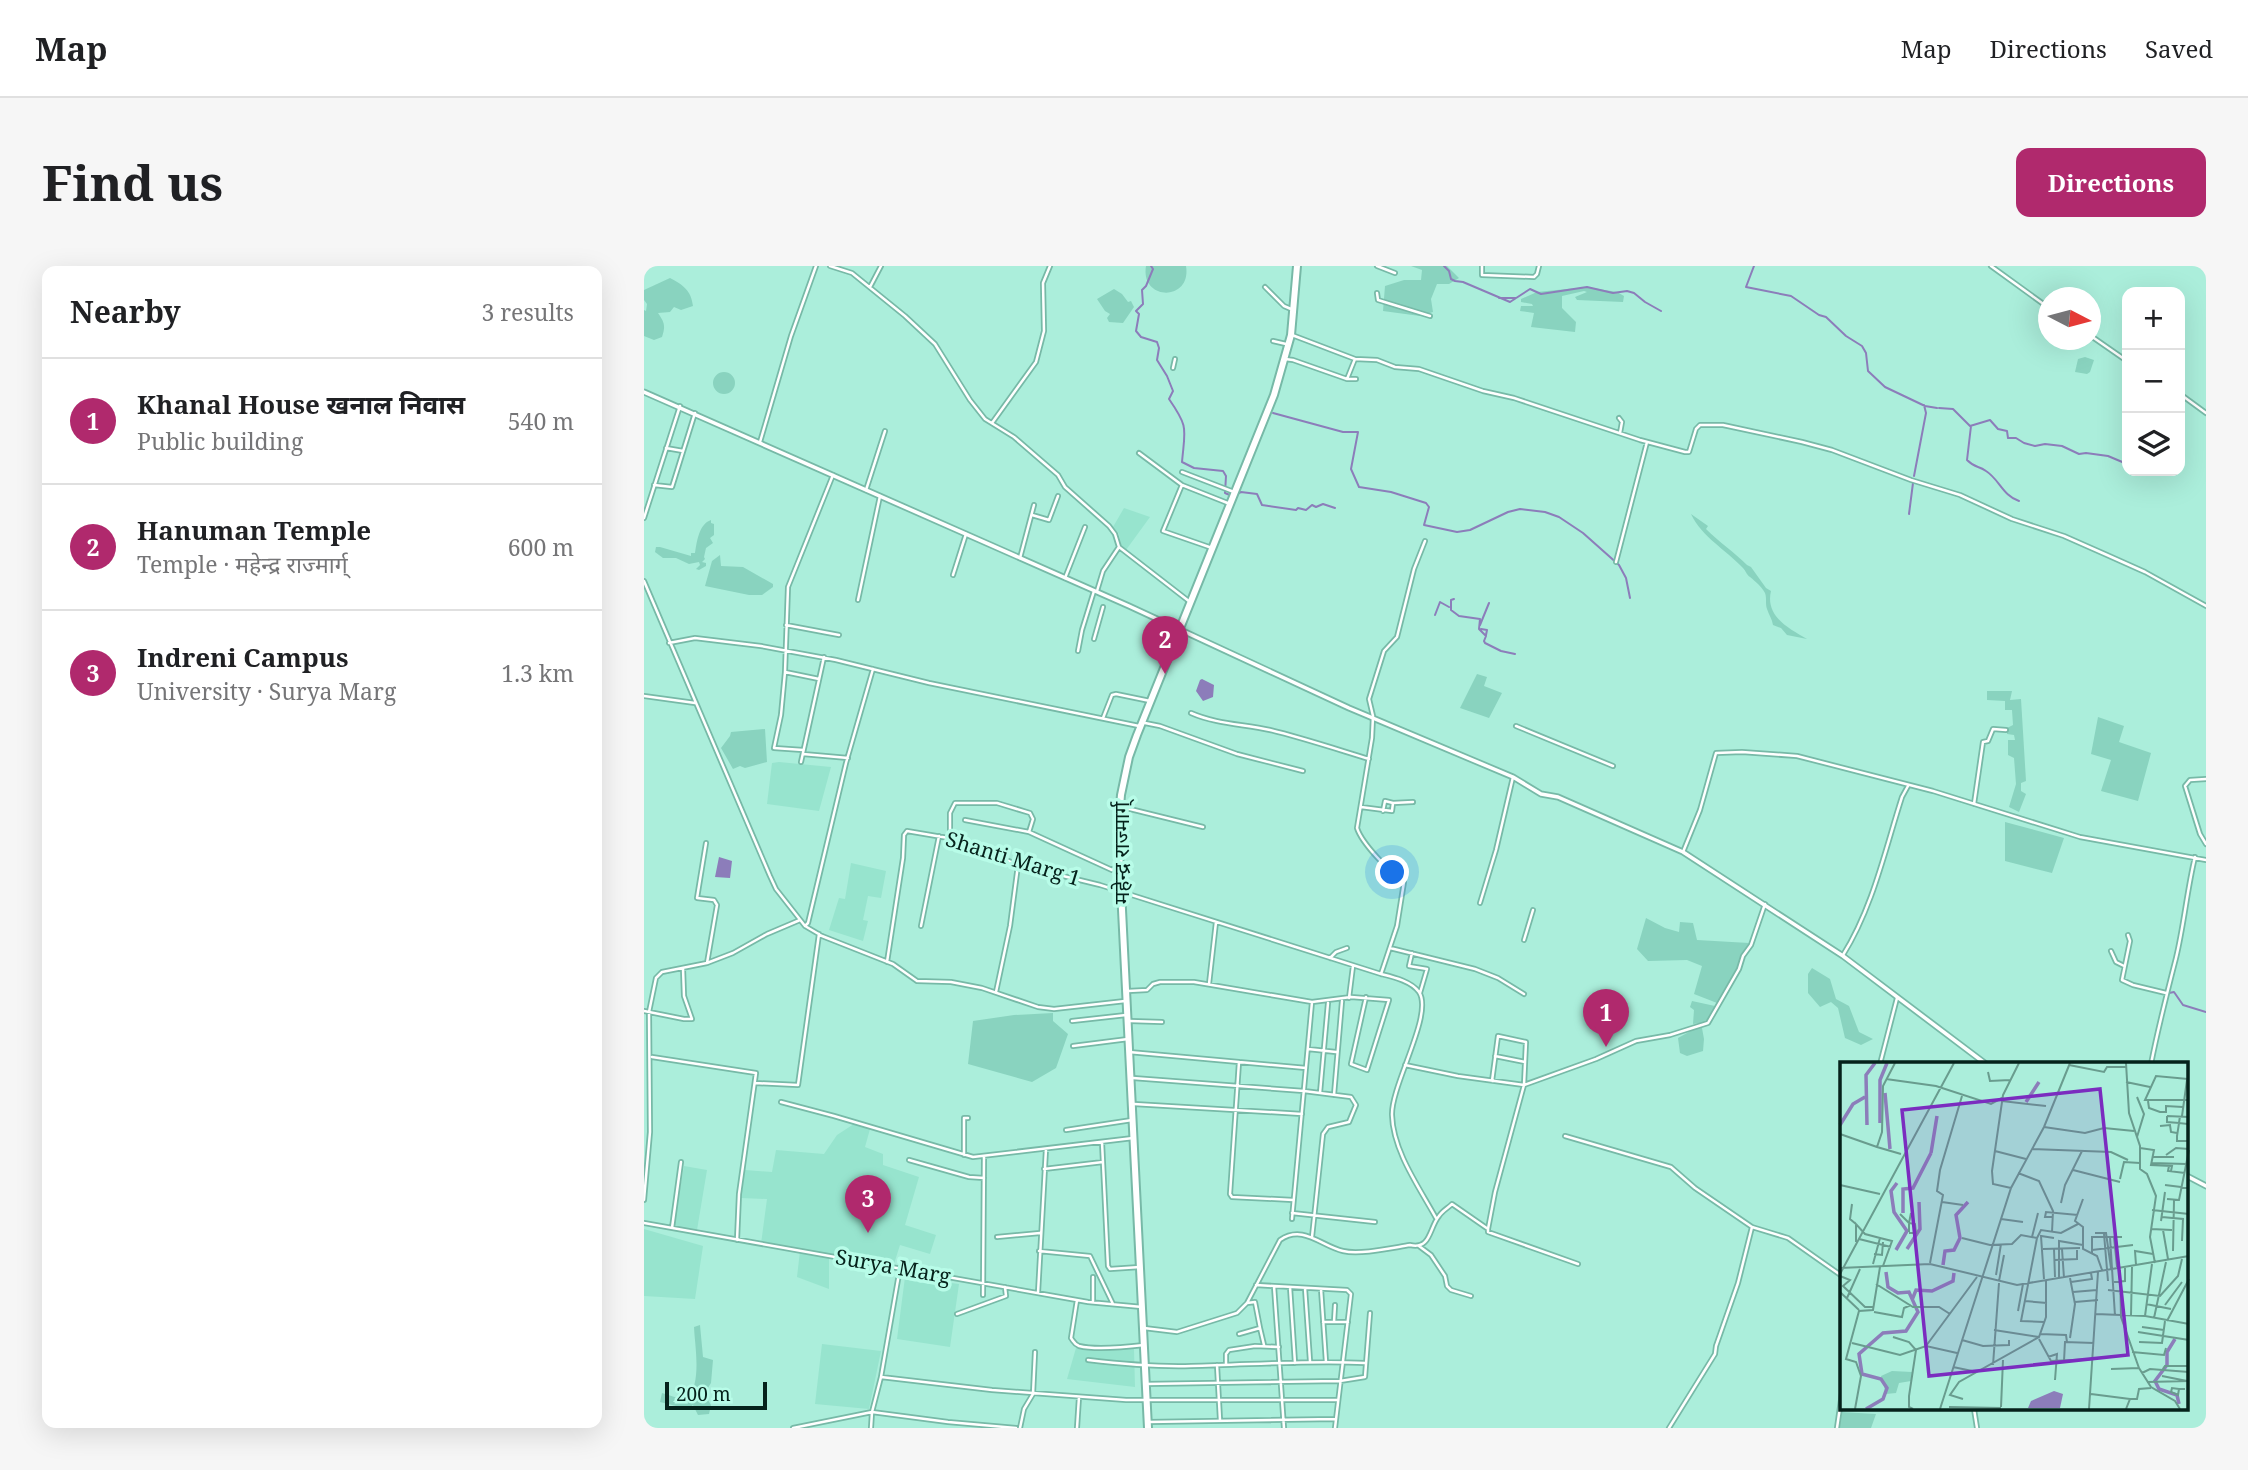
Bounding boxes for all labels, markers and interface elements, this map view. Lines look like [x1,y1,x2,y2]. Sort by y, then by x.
text: Map [35,26,108,71]
text: Map [1901,32,1952,65]
text: Directions [1990,32,2107,65]
text: Saved [2145,32,2213,65]
button: Directions [2016,148,2206,217]
text: Find us [42,149,223,215]
north arrow [2038,287,2101,350]
map controls [2122,287,2185,476]
button: + [2122,287,2185,350]
text: Nearby [70,291,181,332]
text: 3 results [481,296,574,328]
button: − [2122,350,2185,413]
text: Khanal House खनाल निवास [137,386,465,422]
text: 1 [87,405,100,437]
text: 540 m [508,405,574,437]
button: layers [2122,413,2185,476]
text: Public building [137,425,303,457]
text: Hanuman Temple [137,512,371,548]
text: 2 [87,531,100,563]
text: 600 m [508,531,574,563]
text: Temple · महेन्द्र राज्मार्ग् [137,548,348,580]
pin: 2 [1142,616,1188,674]
text: Indreni Campus [137,639,349,675]
text: 3 [87,657,100,689]
text: 1.3 km [501,657,574,689]
text: University · Surya Marg [137,675,396,707]
street label: महेन्द्र राज्मार्ग् [1107,799,1135,904]
street label: Shanti Marg 1 [942,824,1084,892]
your location [1375,855,1409,889]
pin: 1 [1583,989,1629,1047]
inset map [1840,1062,2189,1410]
pin: 3 [845,1175,891,1233]
street label: Surya Marg [833,1242,954,1290]
scale bar [665,1379,766,1411]
text: 200 m [676,1381,731,1407]

